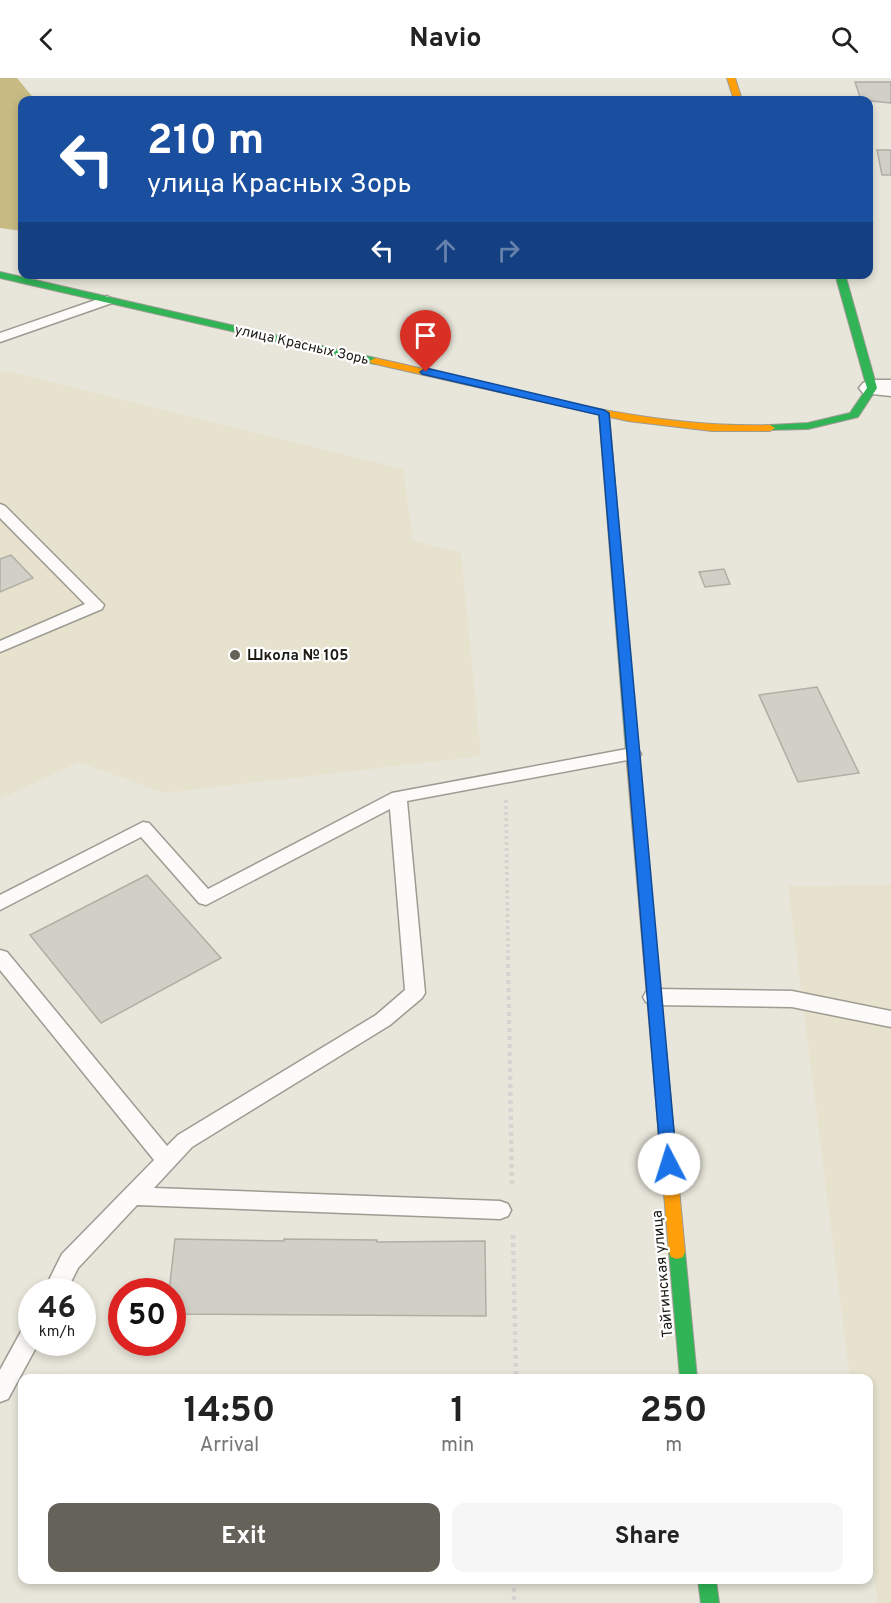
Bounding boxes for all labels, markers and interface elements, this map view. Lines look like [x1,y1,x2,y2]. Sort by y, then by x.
text: Navio [409,22,482,56]
icon: back [30,23,63,56]
icon: search [828,23,861,56]
text: 210 m [147,116,264,169]
icon: left [48,120,126,198]
text: улица Красных Зорь [147,168,412,202]
icon: left [366,234,399,267]
icon: ahead [429,234,462,267]
icon: right [492,234,525,267]
pin [400,310,451,372]
icon: arrive [409,319,442,352]
street label: улица Красных Зорь [233,322,370,369]
place label: Школа № 105 [247,647,349,666]
marker: Школа № 105 [228,648,242,662]
position arrow [637,1132,701,1196]
street label: Тайгинская улица [648,1209,679,1338]
speed limit sign: 50 [108,1278,186,1356]
text: 46 [38,1291,76,1328]
text: km/h [39,1323,75,1342]
text: 14:50 [184,1389,275,1435]
text: 1 [450,1389,465,1435]
text: 250 [640,1389,707,1435]
text: Arrival [200,1433,259,1459]
text: min [441,1433,474,1459]
text: m [665,1433,682,1459]
button: Exit [48,1503,440,1572]
button: Share [452,1503,843,1572]

